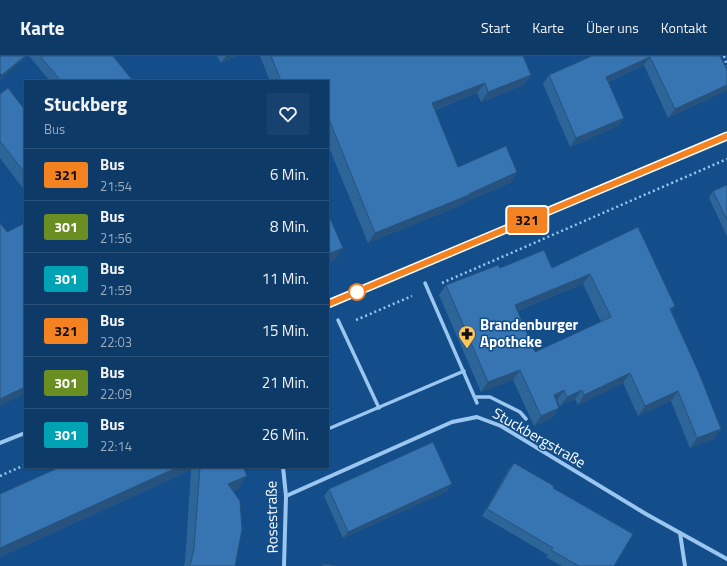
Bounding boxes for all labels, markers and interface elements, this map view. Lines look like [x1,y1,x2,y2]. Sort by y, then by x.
text: Karte [20,13,65,42]
text: Start [481,17,510,38]
text: Karte [532,17,564,38]
text: Über uns [586,17,639,38]
text: Kontakt [661,17,707,38]
text: Stuckberg [44,89,127,118]
button: heart [267,93,309,135]
text: Bus [44,119,65,139]
text: Bus [100,153,125,176]
text: 6 Min. [270,163,309,186]
text: 321 [54,164,78,185]
text: 21:54 [100,176,132,196]
text: Bus [100,205,125,228]
line badge: 321 [504,207,550,233]
text: 321 [515,209,539,230]
text: 8 Min. [270,215,309,238]
text: 301 [54,216,78,237]
text: 21:56 [100,228,132,248]
text: Bus [100,257,125,280]
text: 11 Min. [262,267,309,290]
text: 301 [54,268,78,289]
text: 21:59 [100,280,132,300]
unlabelled marker [348,283,366,301]
text: Bus [100,309,125,332]
place label: Brandenburger Apotheke [480,313,579,353]
text: 15 Min. [262,319,309,342]
text: 321 [54,320,78,341]
pharmacy icon: Brandenburger Apotheke [457,324,477,349]
text: 22:03 [100,332,132,352]
text: Bus [100,361,125,384]
text: 21 Min. [262,371,309,394]
text: 301 [54,372,78,393]
text: 22:09 [100,384,132,404]
street label: Stuckbergstraße [488,402,590,474]
text: Bus [100,413,125,436]
text: 26 Min. [262,423,309,446]
text: 301 [54,424,78,445]
text: 22:14 [100,436,132,456]
street label: Rosestraße [259,480,284,554]

